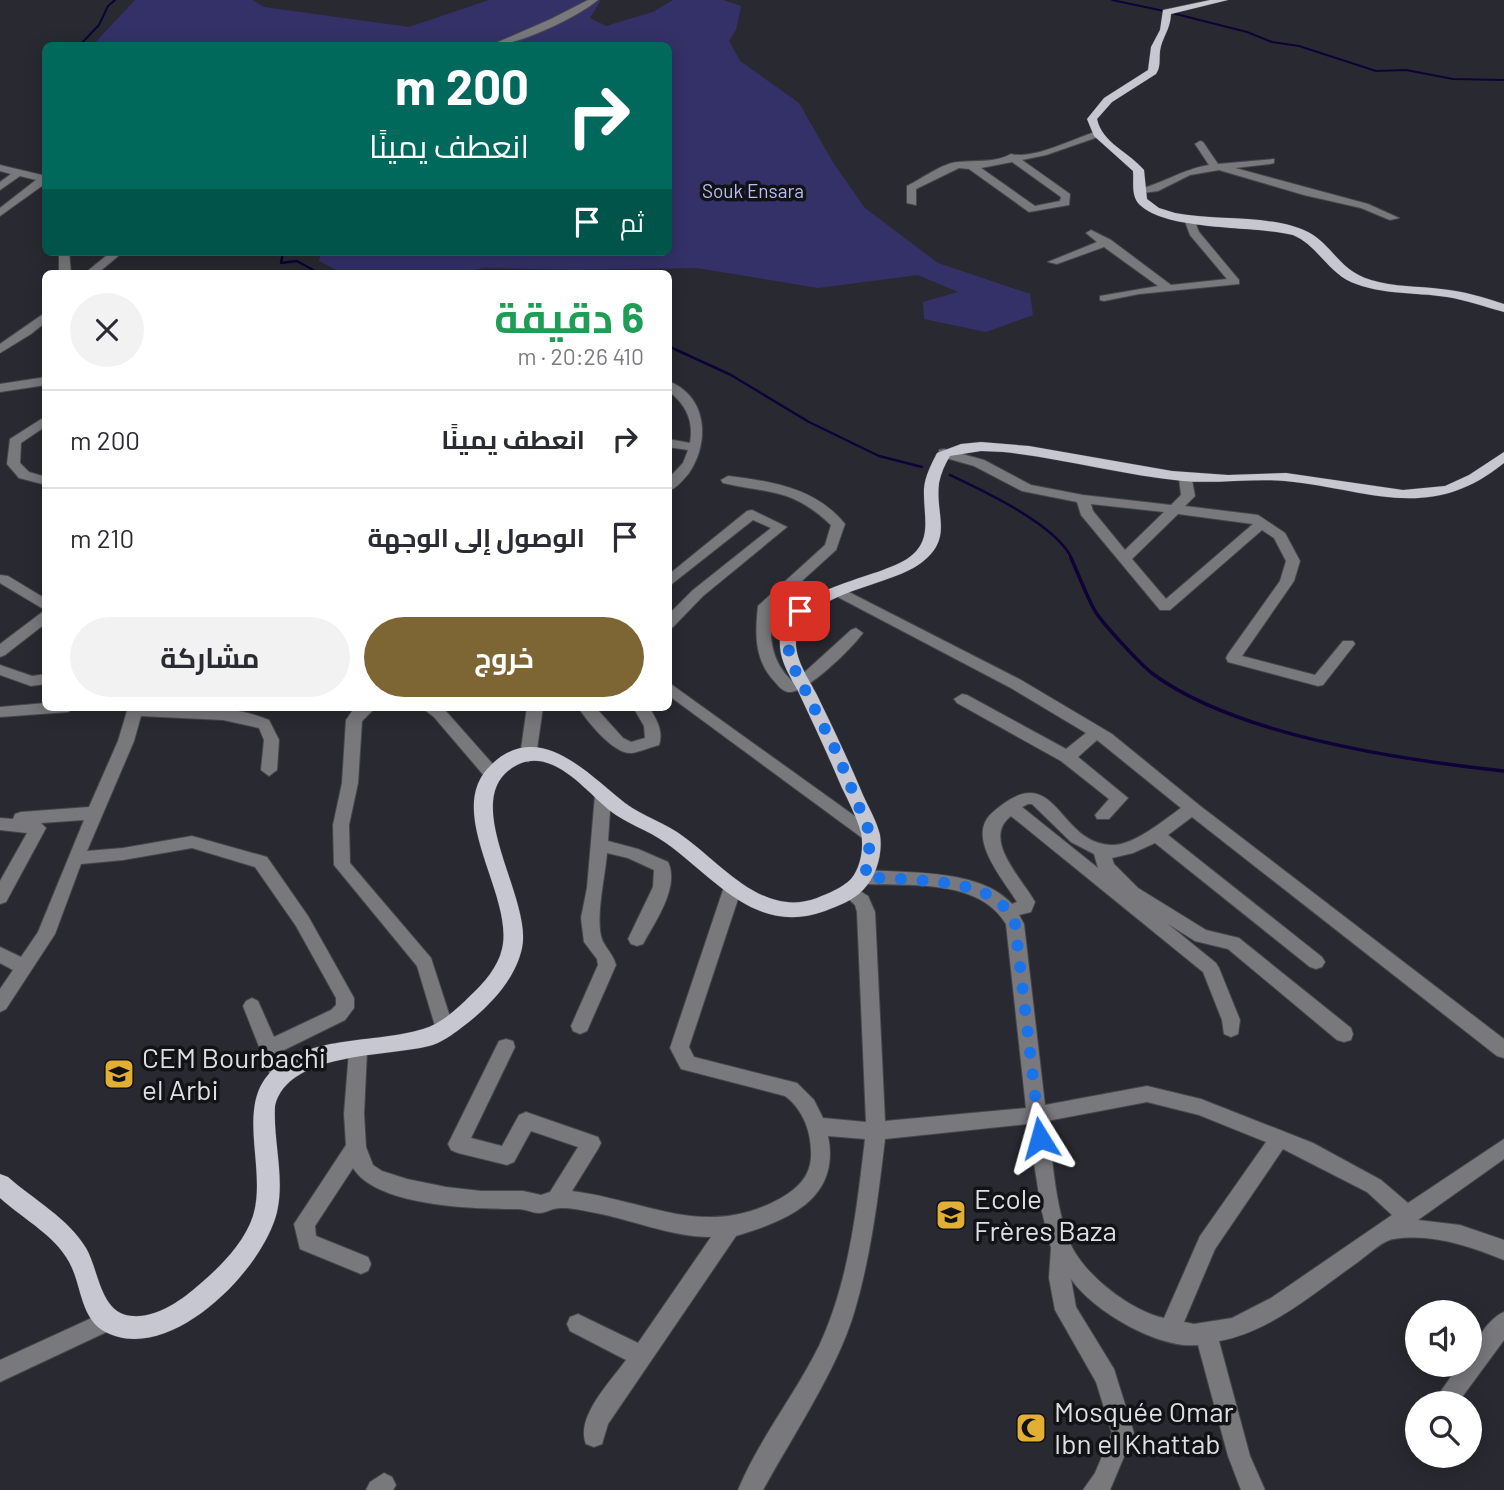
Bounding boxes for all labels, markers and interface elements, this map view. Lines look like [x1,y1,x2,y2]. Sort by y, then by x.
text: 200 m [395,56,529,115]
icon: right [553,70,644,161]
text: انعطف يمينًا [369,126,529,164]
park label: Souk Ensara [702,179,804,202]
icon: arrive [568,203,606,241]
text: ثم [620,206,644,237]
text: 6 دقيقة [494,291,644,341]
button: close [70,293,144,367]
text: 410 m · 20:26 [517,342,644,370]
icon: right [606,420,644,458]
text: انعطف يمينًا [441,423,585,454]
text: 200 m [70,424,140,455]
icon: arrive [606,518,644,556]
text: الوصول إلى الوجهة [367,521,585,552]
text: 210 m [70,522,134,553]
pin [770,581,830,641]
icon: arrive [781,592,819,630]
button: مشاركة [70,617,350,697]
button: خروج [364,617,644,697]
place label: CEM Bourbachi el Arbi [142,1040,326,1106]
school or university icon: CEM Bourbachi el Arbi [102,1057,136,1091]
position arrow [1003,1101,1077,1175]
place label: Ecole Frères Baza [974,1181,1117,1247]
school or university icon: Ecole Frères Baza [934,1198,968,1232]
map controls [1405,1300,1482,1468]
button: sound [1405,1300,1482,1377]
button: search [1405,1391,1482,1468]
place label: Mosquée Omar Ibn el Khattab [1054,1394,1234,1460]
mosque icon: Mosquée Omar Ibn el Khattab [1014,1411,1048,1445]

